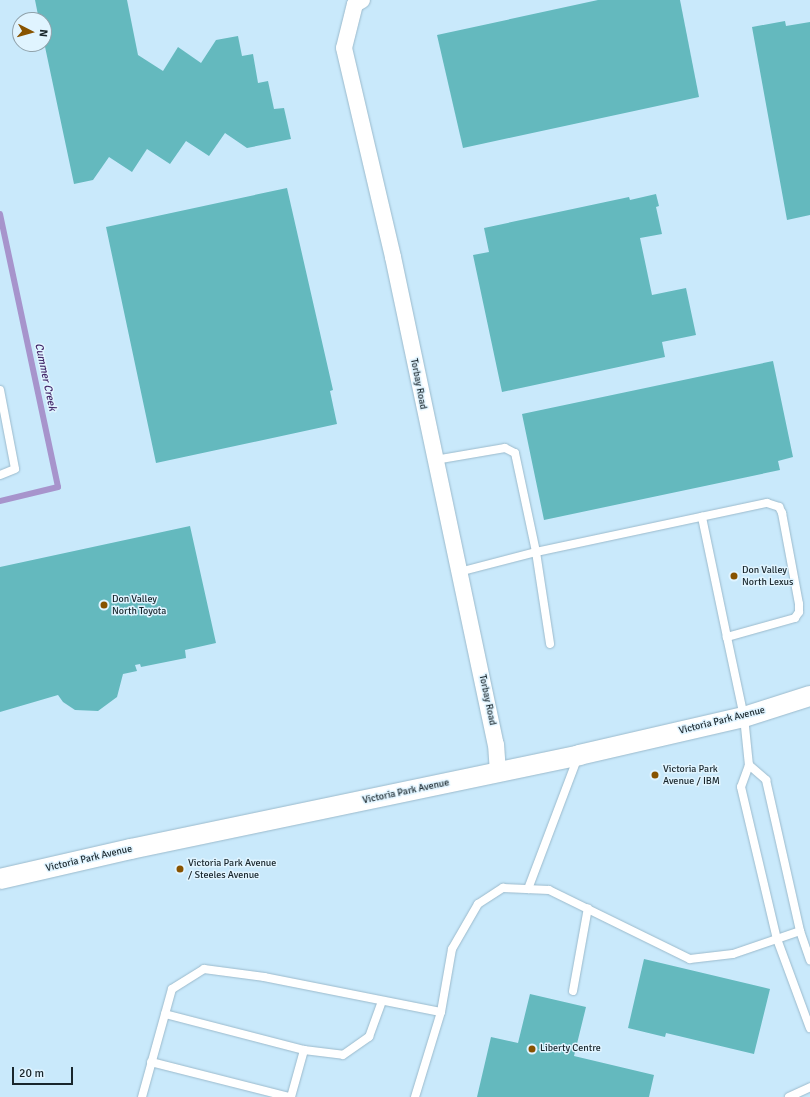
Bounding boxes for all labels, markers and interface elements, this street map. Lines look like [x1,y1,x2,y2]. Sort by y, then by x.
north arrow [12,12,52,52]
text: N [37,29,50,38]
water label: Cummer Creek [31,342,59,412]
street label: Torbay Road [407,358,429,410]
place label: Don Valley North Lexus [742,564,793,588]
marker: Don Valley North Lexus [729,571,739,581]
place label: Don Valley North Toyota [112,593,166,616]
marker: Don Valley North Toyota [99,600,109,610]
street label: Torbay Road [476,674,498,726]
street label: Victoria Park Avenue [678,704,766,738]
place label: Victoria Park Avenue / IBM [663,763,720,786]
marker: Victoria Park Avenue / IBM [650,770,660,780]
street label: Victoria Park Avenue [362,777,450,807]
street label: Victoria Park Avenue [45,843,133,875]
place label: Victoria Park Avenue / Steeles Avenue [188,857,276,880]
marker: Victoria Park Avenue / Steeles Avenue [175,864,185,874]
place label: Liberty Centre [540,1043,601,1055]
marker: Liberty Centre [527,1044,537,1054]
scale bar [14,1059,75,1085]
text: 20 m [19,1066,44,1081]

